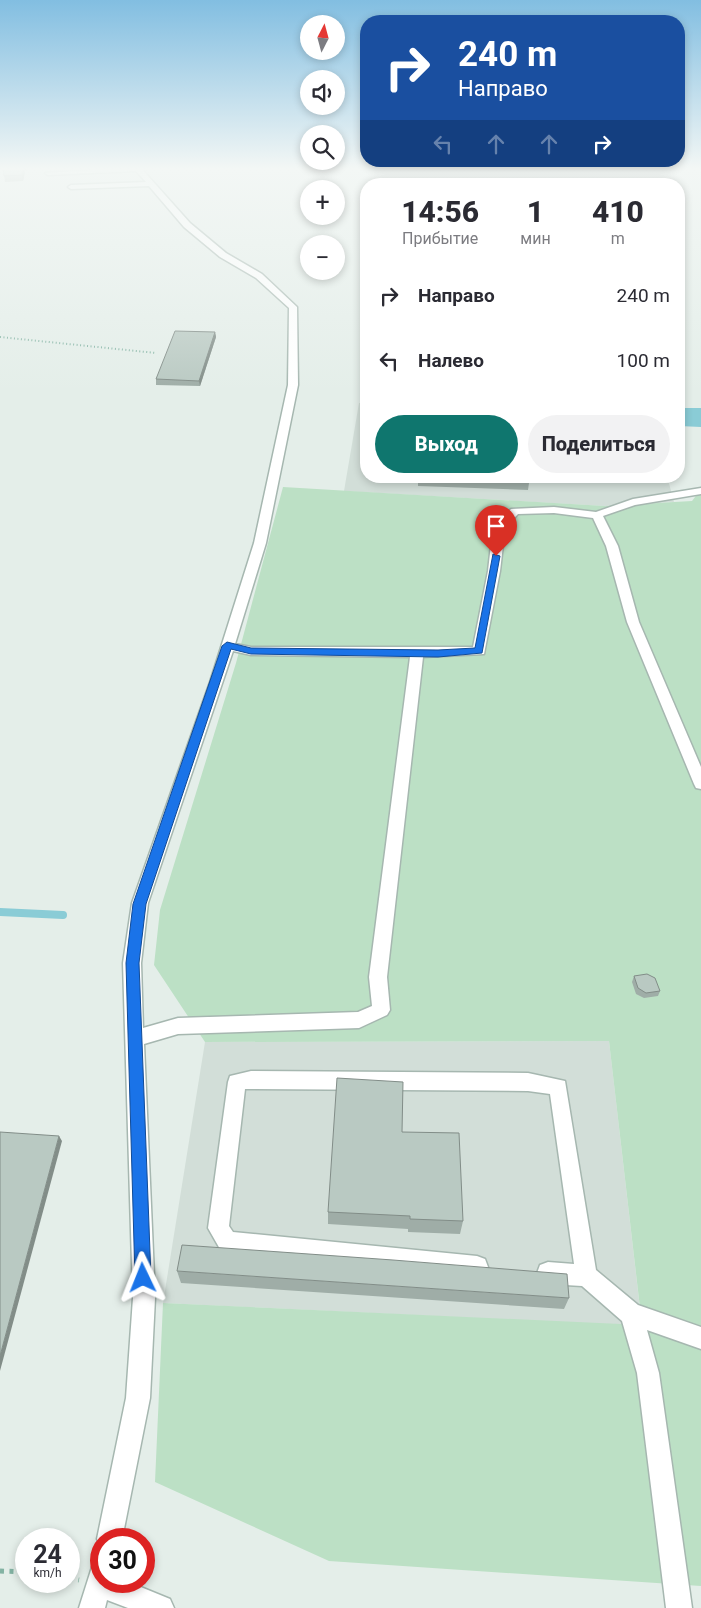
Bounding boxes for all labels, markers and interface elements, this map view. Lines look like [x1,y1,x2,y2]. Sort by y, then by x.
north arrow [300,15,345,60]
map controls [300,15,345,280]
text: 240 m [458,34,557,75]
icon: right [375,35,440,100]
button: sound [300,70,345,115]
text: Направо [458,76,548,101]
button: search [300,125,345,170]
icon: left [429,130,457,158]
icon: ahead [482,130,510,158]
icon: ahead [535,130,563,158]
icon: right [588,130,616,158]
button: + [300,180,345,225]
text: 14:56 [401,194,479,229]
text: 1 [527,194,544,229]
text: 410 [592,194,644,229]
text: Прибытие [402,229,478,248]
text: мин [520,229,551,248]
text: m [611,229,625,248]
button: − [300,235,345,280]
icon: right [375,282,403,310]
text: Направо [418,284,495,307]
text: 240 m [617,284,670,307]
icon: left [375,347,403,375]
text: Налево [418,349,484,372]
text: 100 m [617,349,670,372]
button: Выход [375,415,518,473]
button: Поделиться [528,415,670,473]
pin [475,505,517,556]
icon: arrive [482,512,510,540]
position arrow [116,1251,168,1303]
speed limit sign: 30 [90,1528,155,1593]
text: 24 [33,1540,62,1569]
text: km/h [33,1566,62,1580]

